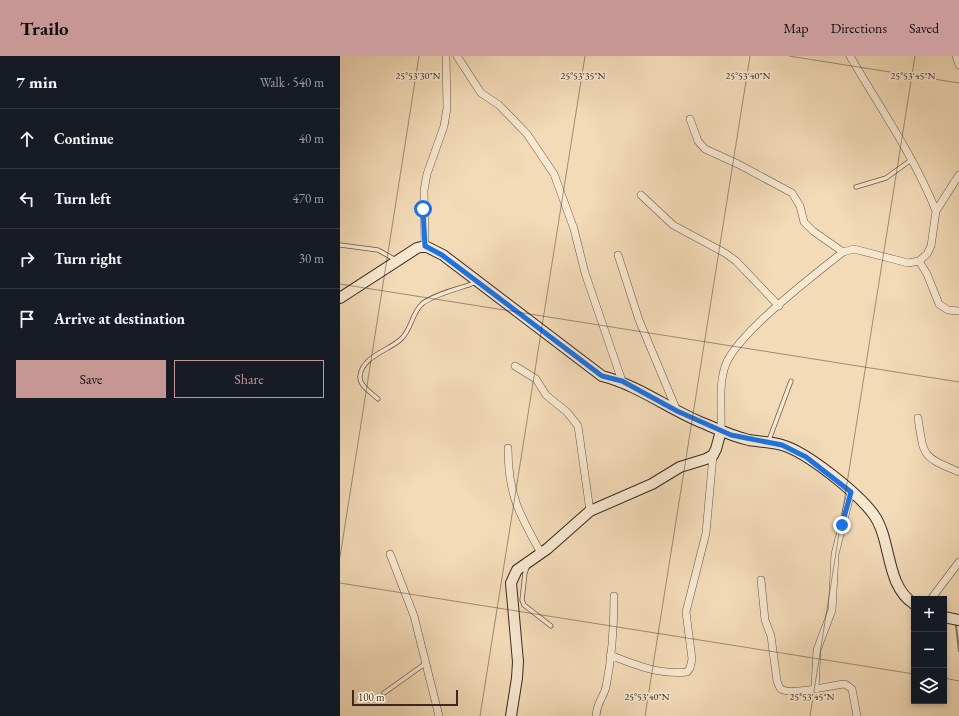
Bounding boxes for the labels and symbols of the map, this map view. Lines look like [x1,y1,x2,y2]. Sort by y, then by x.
text: 25°53'30"N [396,69,441,82]
text: 25°53'35"N [561,69,606,82]
text: 25°53'40"N [726,69,771,82]
text: 25°53'45"N [891,69,936,82]
route start [414,200,432,218]
route end [833,516,851,534]
scale bar [352,688,458,707]
text: 25°53'40"N [625,690,670,703]
text: 25°53'45"N [790,690,835,703]

